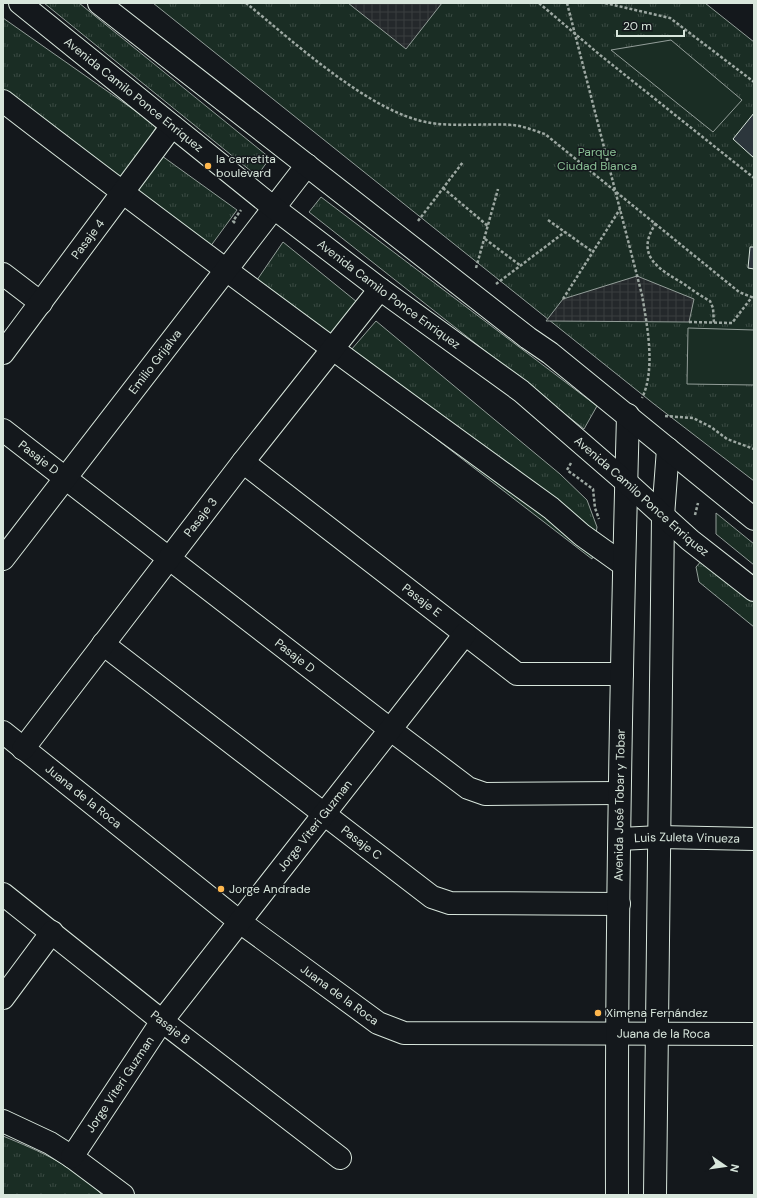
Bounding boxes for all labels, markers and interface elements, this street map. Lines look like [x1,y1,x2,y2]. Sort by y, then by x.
scale bar [617,12,684,38]
text: 20 m [623,18,652,34]
street label: Avenida Camilo Ponce Enriquez [61,34,206,156]
park label: Parque Ciudad Blanca [557,144,637,174]
place label: la carretita boulevard [216,151,276,181]
marker: la carretita boulevard [203,161,213,171]
street label: Pasaje 4 [68,216,108,262]
street label: Avenida Camilo Ponce Enriquez [314,236,464,353]
street label: Emilio Grijalva [125,326,185,397]
street label: Avenida Camilo Ponce Enriquez [571,433,712,560]
street label: Pasaje D [15,437,62,478]
street label: Pasaje 3 [180,494,221,540]
street label: Pasaje E [399,580,445,621]
street label: Pasaje D [271,635,318,676]
street label: Avenida José Tobar y Tobar [610,728,629,881]
street label: Juana de la Roca [42,761,125,832]
street label: Jorge Viteri Guzman [274,777,356,875]
street label: Pasaje C [338,822,385,864]
street label: Luis Zuleta Vinueza [634,829,740,847]
place label: Jorge Andrade [229,881,311,897]
marker: Jorge Andrade [216,884,226,894]
street label: Juana de la Roca [297,961,382,1029]
place label: Ximena Fernández [606,1005,708,1021]
street label: Pasaje B [147,1007,193,1048]
marker: Ximena Fernández [593,1008,603,1018]
street label: Juana de la Roca [617,1026,710,1042]
street label: Jorge Viteri Guzman [82,1033,158,1136]
north arrow [705,1146,745,1186]
text: N [727,1163,742,1174]

